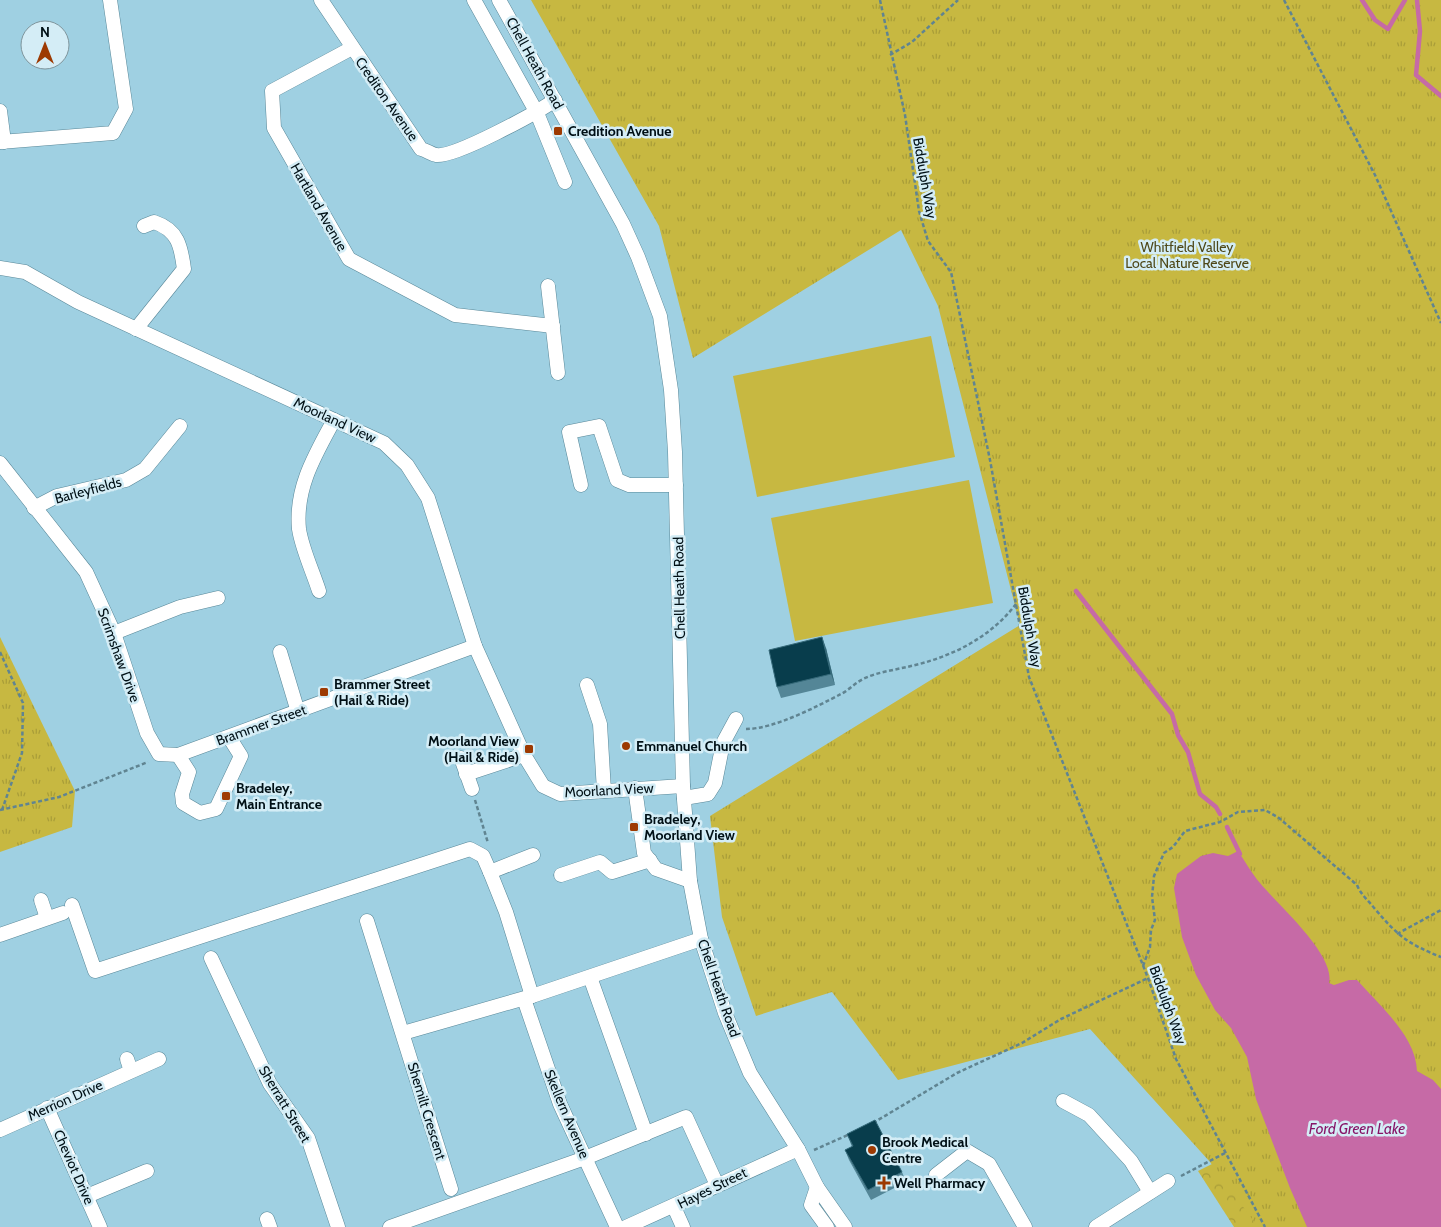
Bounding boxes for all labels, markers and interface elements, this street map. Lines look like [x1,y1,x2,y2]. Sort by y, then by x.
street label: Chell Heath Road [502,14,568,112]
north arrow [20,20,70,70]
text: N [40,23,50,41]
street label: Crediton Avenue [351,54,423,144]
place label: Credition Avenue [568,122,672,140]
marker: Credition Avenue [552,125,564,137]
street label: Biddulph Way [909,136,941,220]
street label: Hartland Avenue [287,160,351,254]
park label: Whitfield Valley Local Nature Reserve [1125,238,1249,272]
street label: Moorland View [291,393,379,447]
street label: Barleyfields [53,472,124,508]
street label: Chell Heath Road [669,537,689,639]
street label: Biddulph Way [1014,585,1046,669]
street label: Scrimshaw Drive [94,605,144,705]
place label: Brammer Street (Hail & Ride) [334,675,430,709]
marker: Brammer Street (Hail & Ride) [318,686,330,698]
street label: Brammer Street [213,700,309,750]
place label: Moorland View (Hail & Ride) [428,732,520,766]
place label: Emmanuel Church [636,737,747,755]
marker: Emmanuel Church [620,740,632,752]
marker: Moorland View (Hail & Ride) [523,743,535,755]
place label: Bradeley, Main Entrance [236,779,322,813]
street label: Moorland View [564,779,654,801]
marker: Bradeley, Main Entrance [220,790,232,802]
place label: Bradeley, Moorland View [644,810,736,844]
marker: Bradeley, Moorland View [628,821,640,833]
street label: Chell Heath Road [694,937,744,1039]
street label: Biddulph Way [1145,963,1191,1047]
street label: Shemilt Crescent [404,1060,450,1162]
street label: Sherratt Street [255,1062,315,1146]
street label: Skellern Avenue [540,1067,594,1161]
street label: Merrion Drive [25,1075,105,1125]
water label: Ford Green Lake [1309,1120,1405,1138]
street label: Cheviot Drive [49,1127,99,1207]
place label: Brook Medical Centre [882,1133,968,1167]
marker: Brook Medical Centre [866,1144,878,1156]
street label: Hayes Street [674,1163,750,1213]
place label: Well Pharmacy [894,1174,986,1192]
marker: Well Pharmacy [878,1177,890,1189]

